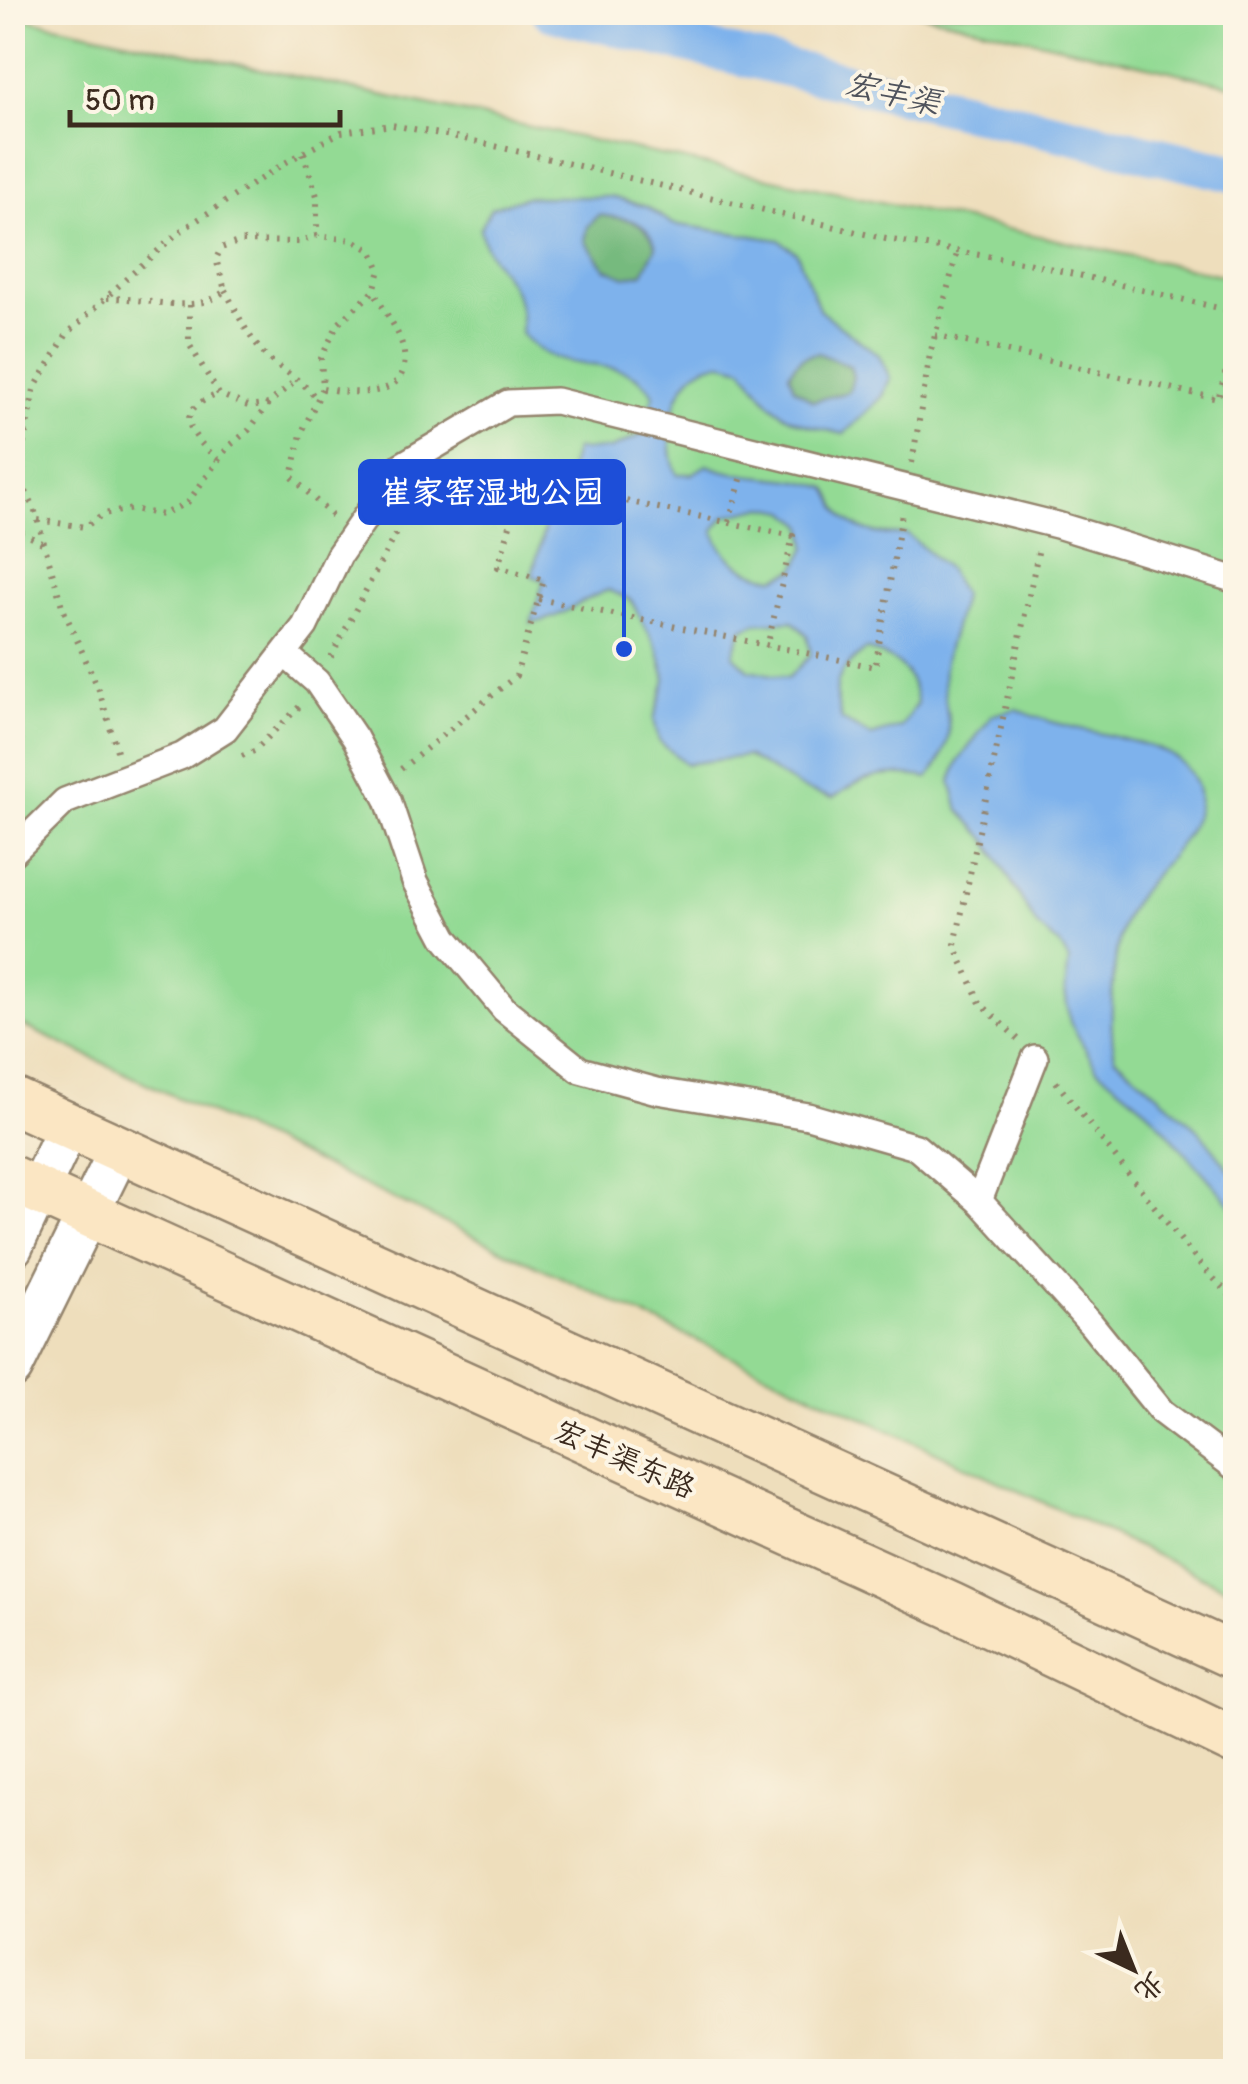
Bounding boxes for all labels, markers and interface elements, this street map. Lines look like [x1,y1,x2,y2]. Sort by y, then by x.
water label: 宏丰渠 [841,64,947,125]
scale bar [70,65,340,127]
text: 50 m [85,82,155,119]
callout: 崔家窑湿地公园 [360,461,624,523]
text: 崔家窑湿地公园 [380,473,604,513]
street label: 宏丰渠东路 [549,1412,701,1507]
north arrow [1083,1919,1183,2019]
text: 北 [1127,1964,1171,2009]

